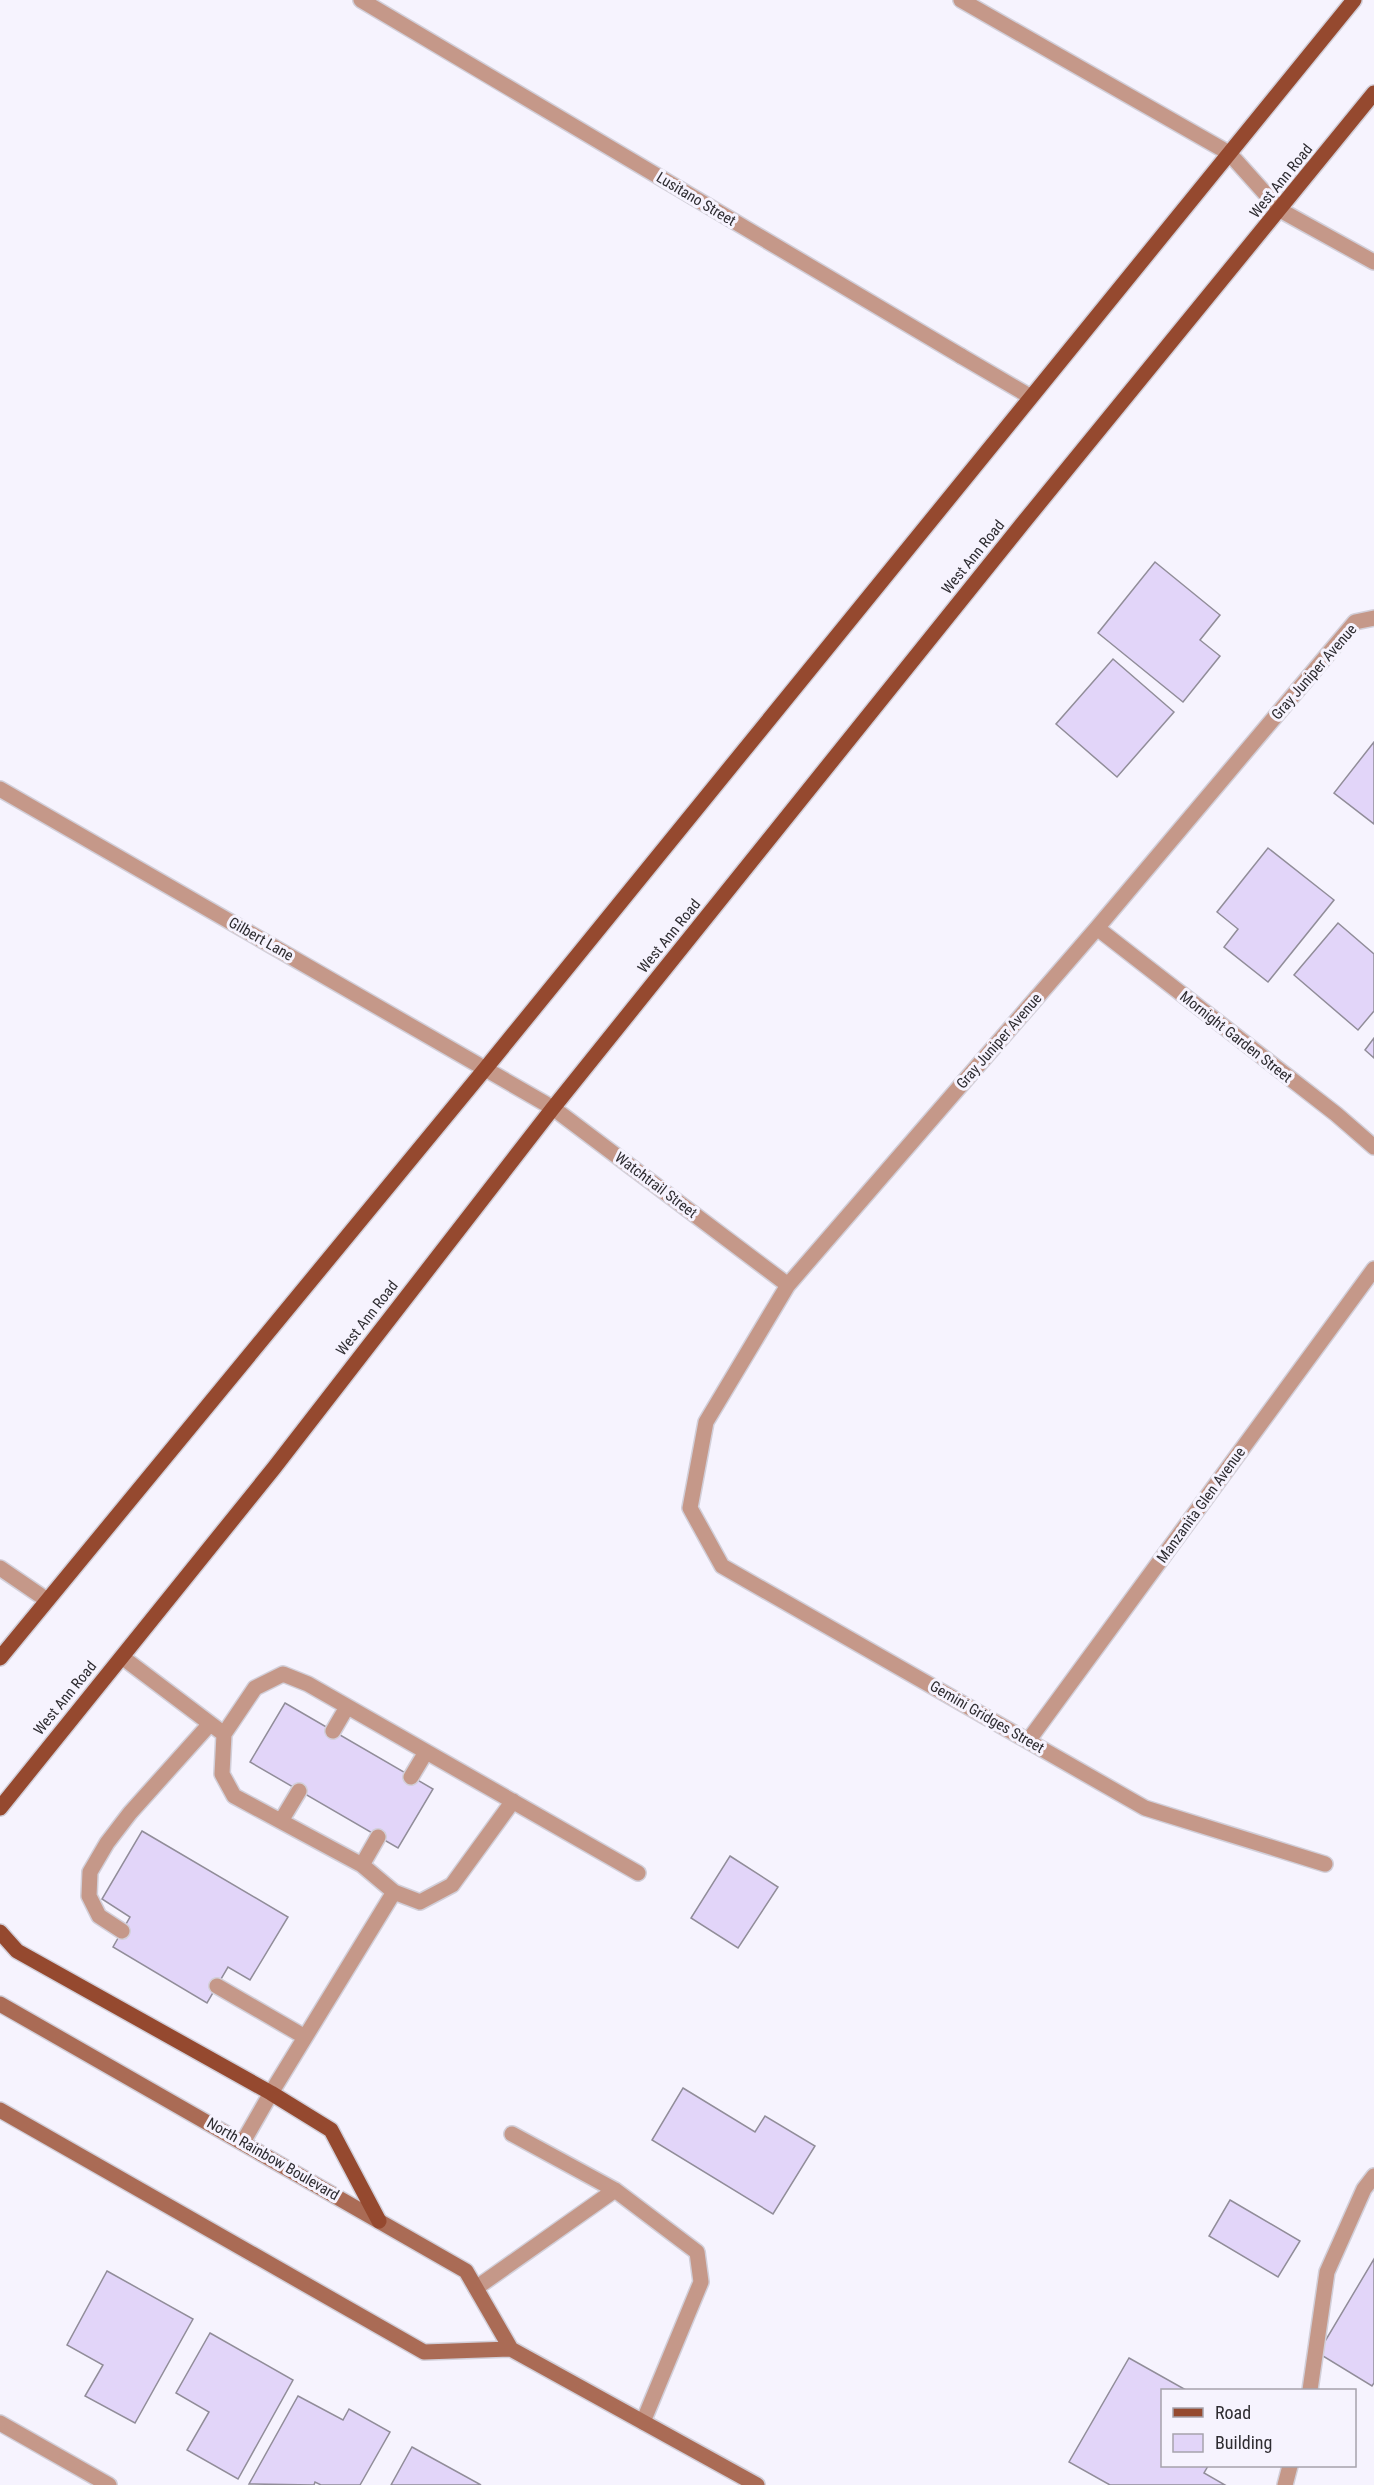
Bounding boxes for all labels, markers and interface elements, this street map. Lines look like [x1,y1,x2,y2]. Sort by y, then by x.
street label: West Ann Road [1246,140,1316,222]
street label: Lusitano Street [653,168,739,230]
street label: West Ann Road [938,516,1008,598]
street label: Gray Juniper Avenue [1268,621,1360,723]
street label: West Ann Road [634,895,704,977]
street label: Gilbert Lane [225,913,297,965]
street label: Mornight Garden Street [1176,988,1296,1086]
street label: Gray Juniper Avenue [953,990,1045,1092]
street label: Watchtrail Street [611,1148,701,1222]
street label: West Ann Road [332,1277,402,1359]
street label: Manzanita Glen Avenue [1153,1444,1249,1566]
street label: West Ann Road [30,1657,100,1739]
street label: Gemini Gridges Street [927,1677,1047,1757]
street label: North Rainbow Boulevard [204,2114,342,2204]
legend [1161,2389,1356,2467]
text: Road [1215,2402,1251,2423]
text: Building [1215,2432,1272,2453]

